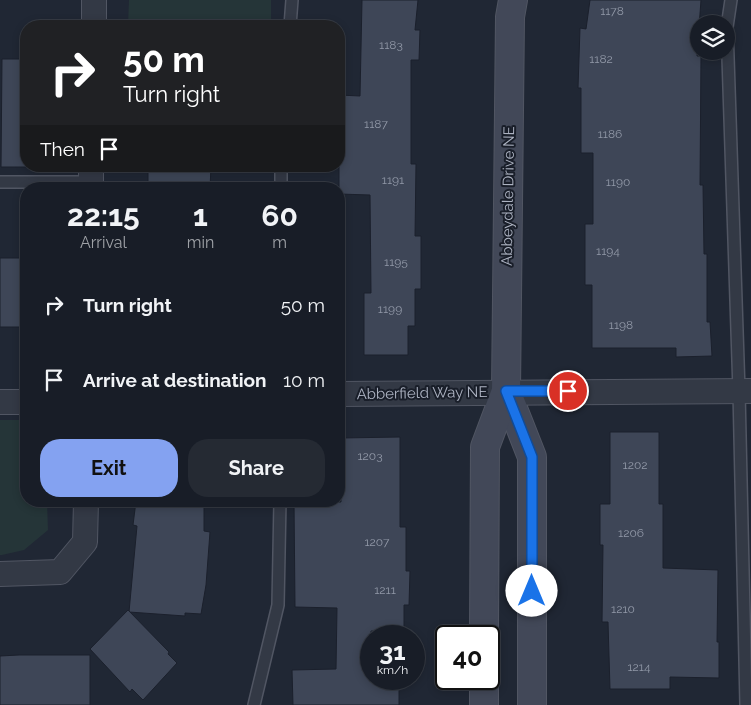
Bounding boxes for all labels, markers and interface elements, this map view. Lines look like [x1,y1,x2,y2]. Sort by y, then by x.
house number: 1178 [600,4,624,18]
map controls [690,15,735,60]
button: layers [690,15,735,60]
house number: 1183 [379,38,403,52]
text: 50 m [123,39,205,80]
icon: right [40,40,105,105]
house number: 1182 [589,52,613,66]
text: Turn right [123,81,220,107]
house number: 1187 [364,117,388,131]
street label: Abbeydale Drive NE [498,126,518,266]
house number: 1186 [598,127,622,141]
icon: arrive [95,135,123,163]
text: Then [40,138,85,160]
house number: 1191 [382,173,404,187]
house number: 1190 [606,175,630,189]
text: 22:15 [67,198,140,233]
text: 1 [193,198,208,233]
text: 60 [261,198,298,233]
text: Arrival [80,233,127,252]
text: min [187,233,214,252]
text: m [272,233,287,252]
house number: 1194 [596,244,620,258]
house number: 1195 [384,255,408,269]
icon: right [40,291,68,319]
text: Turn right [83,294,172,316]
text: 50 m [281,294,325,316]
house number: 1199 [378,302,402,316]
house number: 1198 [609,318,633,332]
icon: arrive [40,366,68,394]
text: Arrive at destination [83,369,267,391]
text: 10 m [283,369,325,391]
pin [547,370,589,412]
icon: arrive [554,377,582,405]
street label: Abberfield Way NE [356,383,488,403]
button: Exit [40,439,178,497]
button: Share [188,439,325,497]
house number: 1203 [357,449,383,463]
house number: 1202 [623,458,647,472]
house number: 1206 [618,526,644,540]
house number: 1207 [364,535,390,549]
position arrow [505,564,557,616]
house number: 1211 [374,583,396,597]
house number: 1210 [611,602,635,616]
speed limit sign: 40 [435,625,500,690]
text: 31 [379,636,406,666]
house number: 1214 [627,660,651,674]
text: km/h [377,663,408,677]

